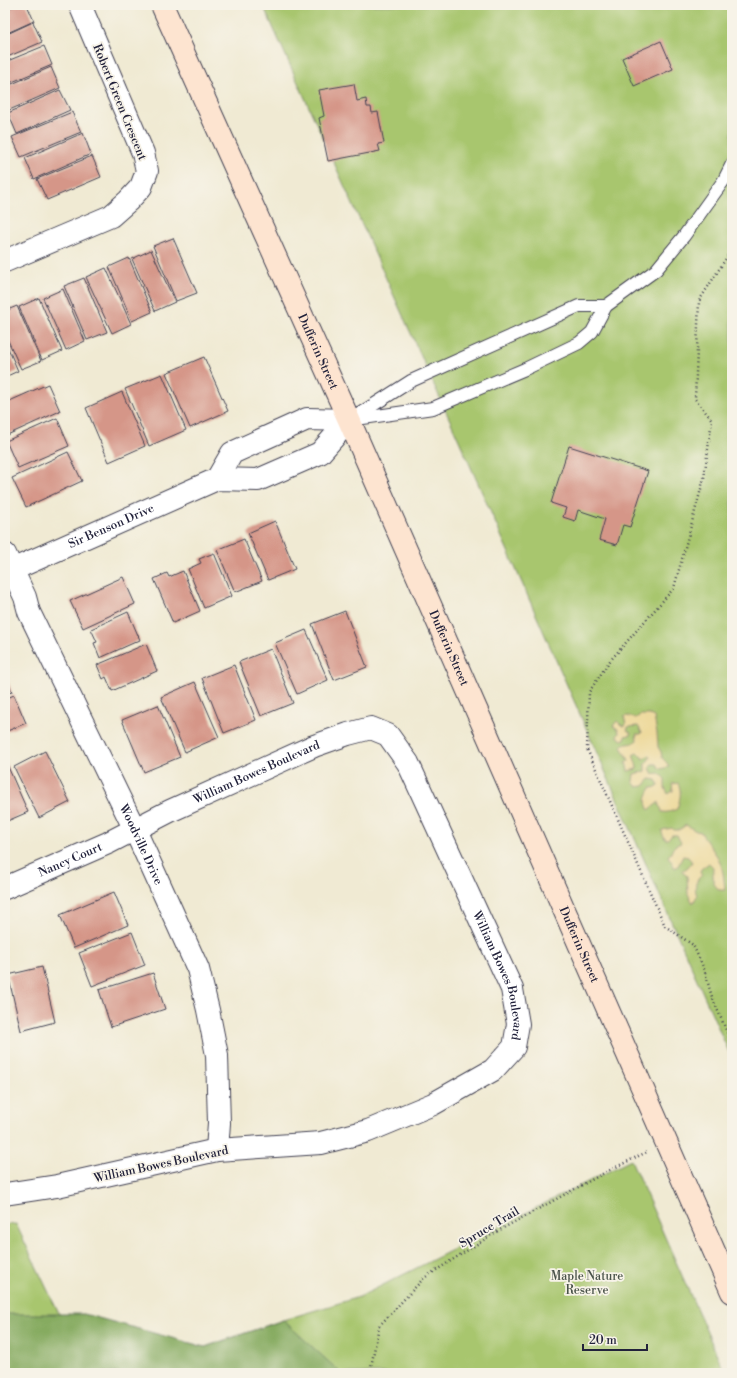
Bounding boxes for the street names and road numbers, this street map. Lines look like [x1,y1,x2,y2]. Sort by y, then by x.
street label: Robert Green Crescent [89,42,150,163]
street label: Dufferin Street [294,311,342,393]
street label: Sir Benson Drive [66,501,157,552]
street label: Dufferin Street [425,608,472,689]
street label: William Bowes Boulevard [190,738,322,808]
street label: Woodville Drive [115,801,166,887]
street label: Nancy Court [36,839,105,881]
street label: Dufferin Street [556,904,602,986]
street label: William Bowes Boulevard [469,908,525,1042]
street label: William Bowes Boulevard [92,1143,230,1186]
street label: Spruce Trail [456,1203,522,1251]

